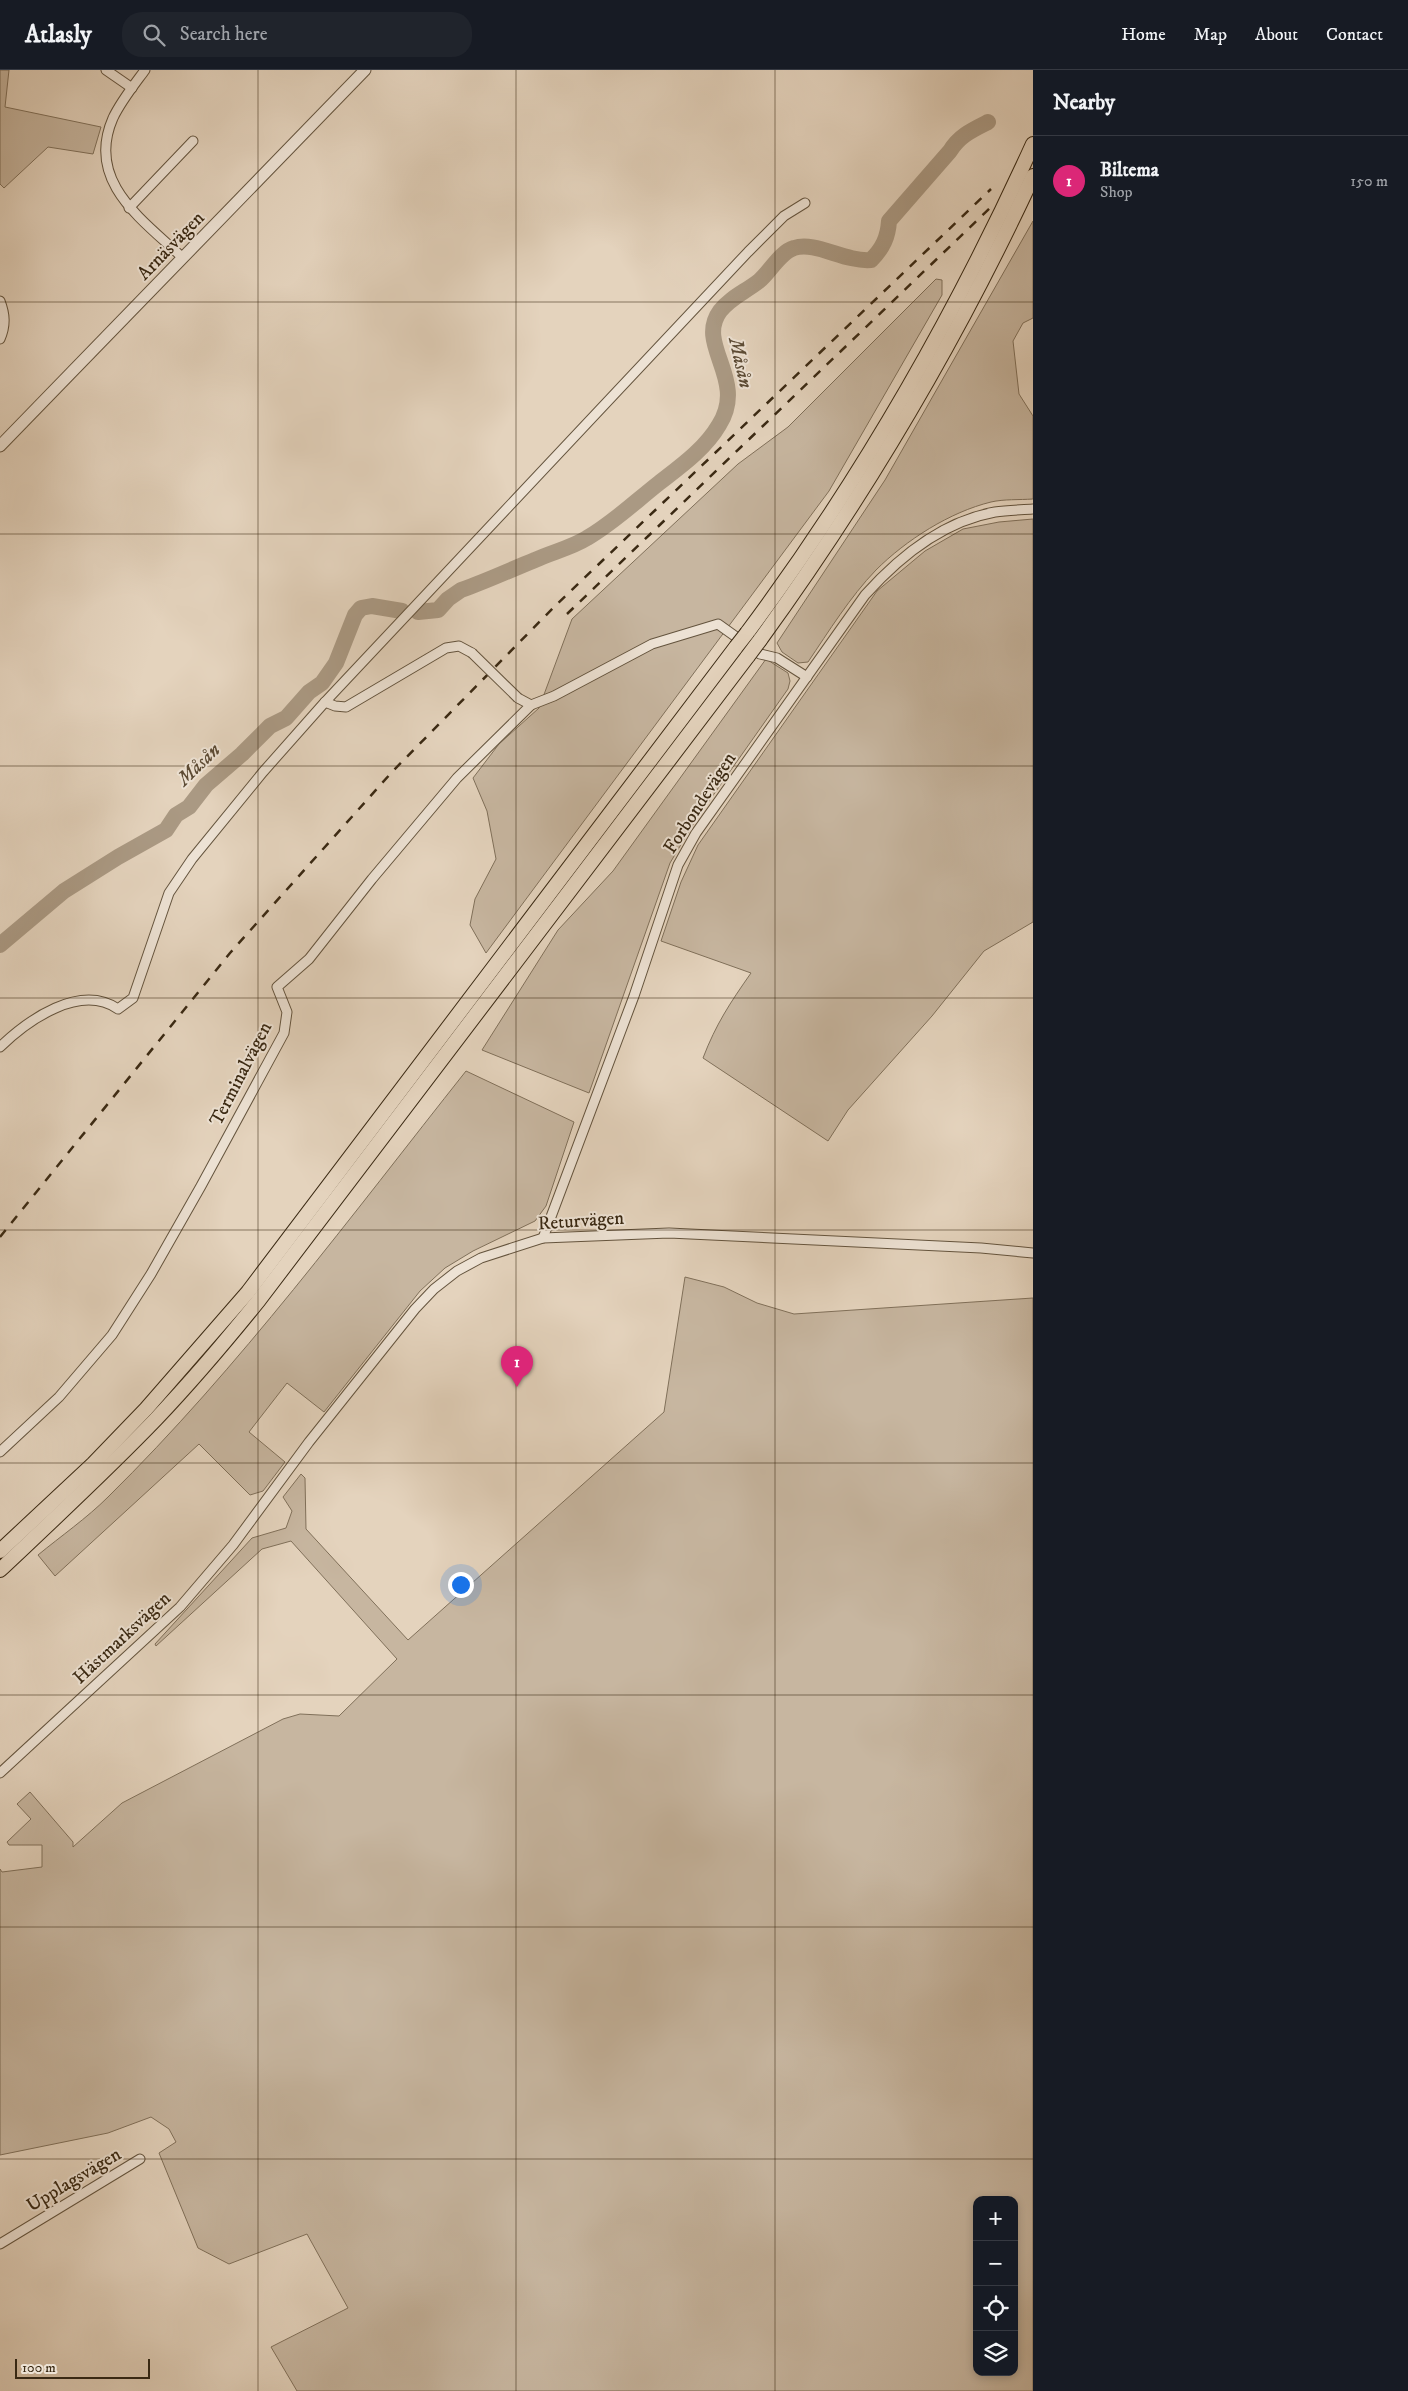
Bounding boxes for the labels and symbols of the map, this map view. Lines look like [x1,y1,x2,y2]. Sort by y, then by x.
street label: Arnäsvägen [133,207,210,285]
water label: Måsån [722,333,758,391]
water label: Måsån [170,738,226,793]
street label: Forbondevägen [659,748,741,858]
street label: Terminalvägen [205,1018,277,1130]
street label: Returvägen [537,1207,625,1235]
pin: 1 [501,1346,533,1387]
your location [448,1572,474,1598]
street label: Hästmarksvägen [68,1587,176,1689]
street label: Upplagsvägen [23,2143,125,2217]
scale bar [15,2356,150,2379]

